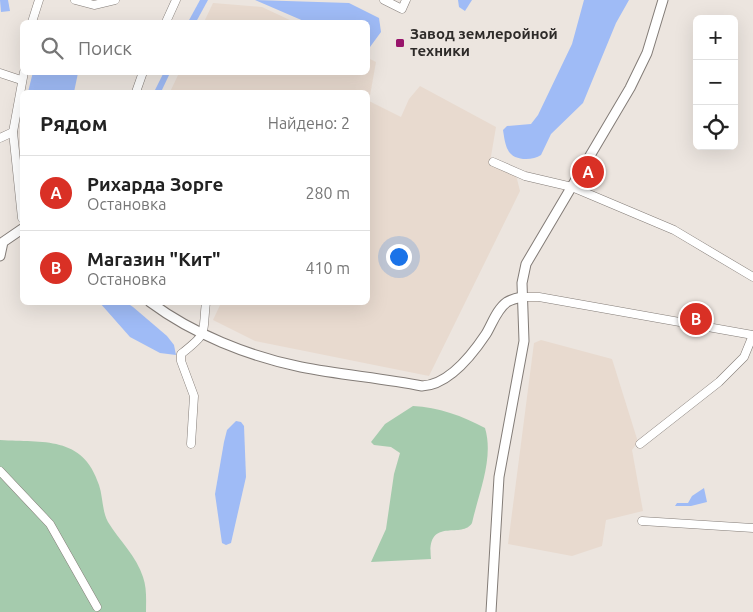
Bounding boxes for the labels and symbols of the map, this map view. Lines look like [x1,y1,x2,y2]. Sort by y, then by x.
place label: Завод землеройной техники [410,25,558,59]
marker: Завод землеройной техники [394,37,406,49]
pin: A [572,153,604,191]
your location [386,244,412,270]
pin: B [680,300,712,338]

